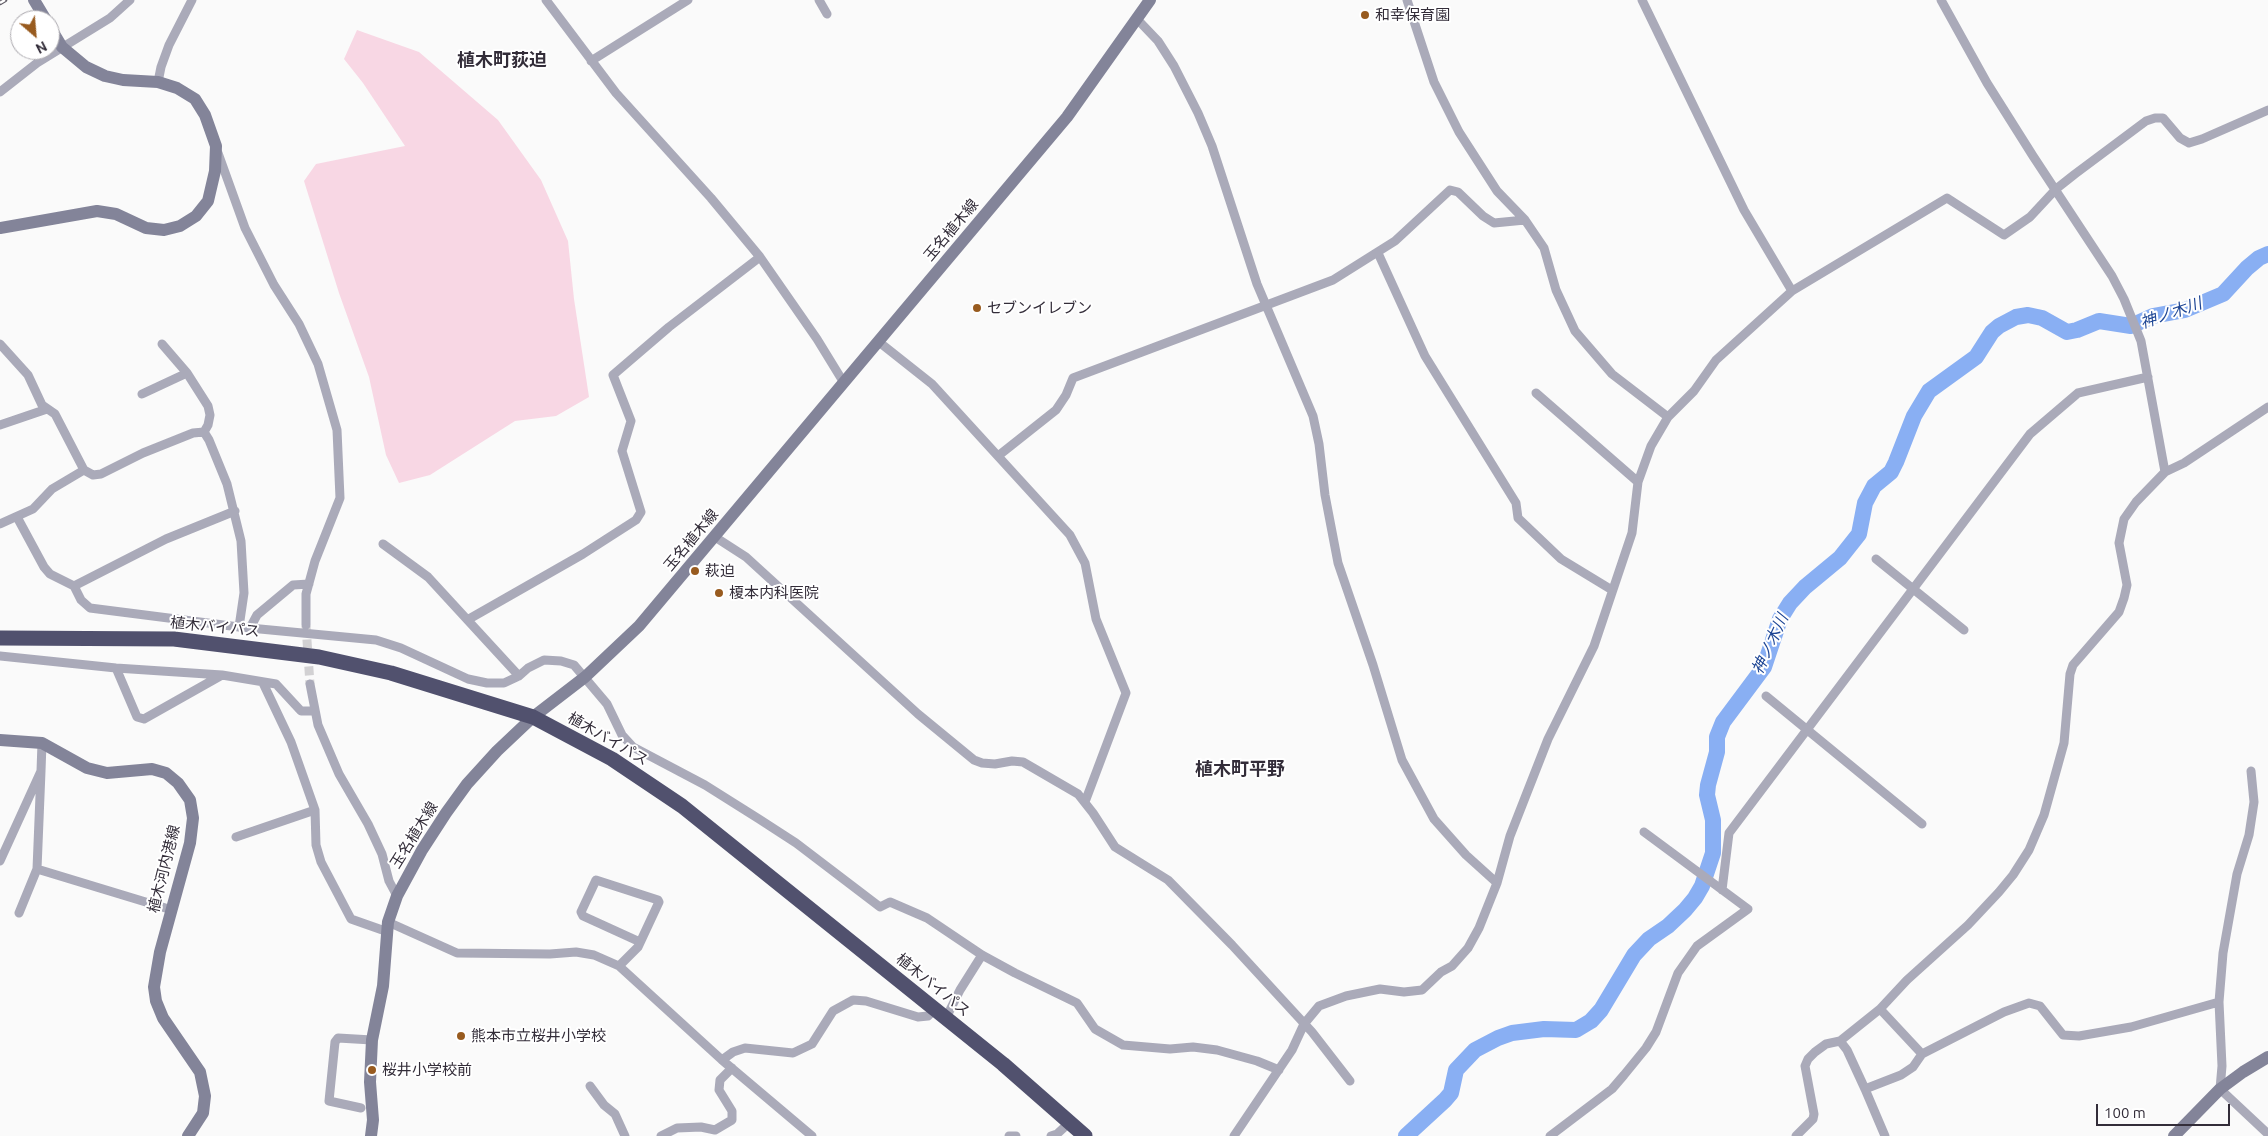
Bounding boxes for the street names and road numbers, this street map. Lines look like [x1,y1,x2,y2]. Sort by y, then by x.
street label: 玉名植木線 [920,195,982,265]
street label: 玉名植木線 [660,505,722,575]
street label: 植木バイパス [169,613,261,641]
street label: 植木バイパス [565,709,651,769]
street label: 玉名植木線 [386,798,442,872]
street label: 植木河内港線 [144,823,184,915]
street label: 植木バイパス [892,950,974,1020]

